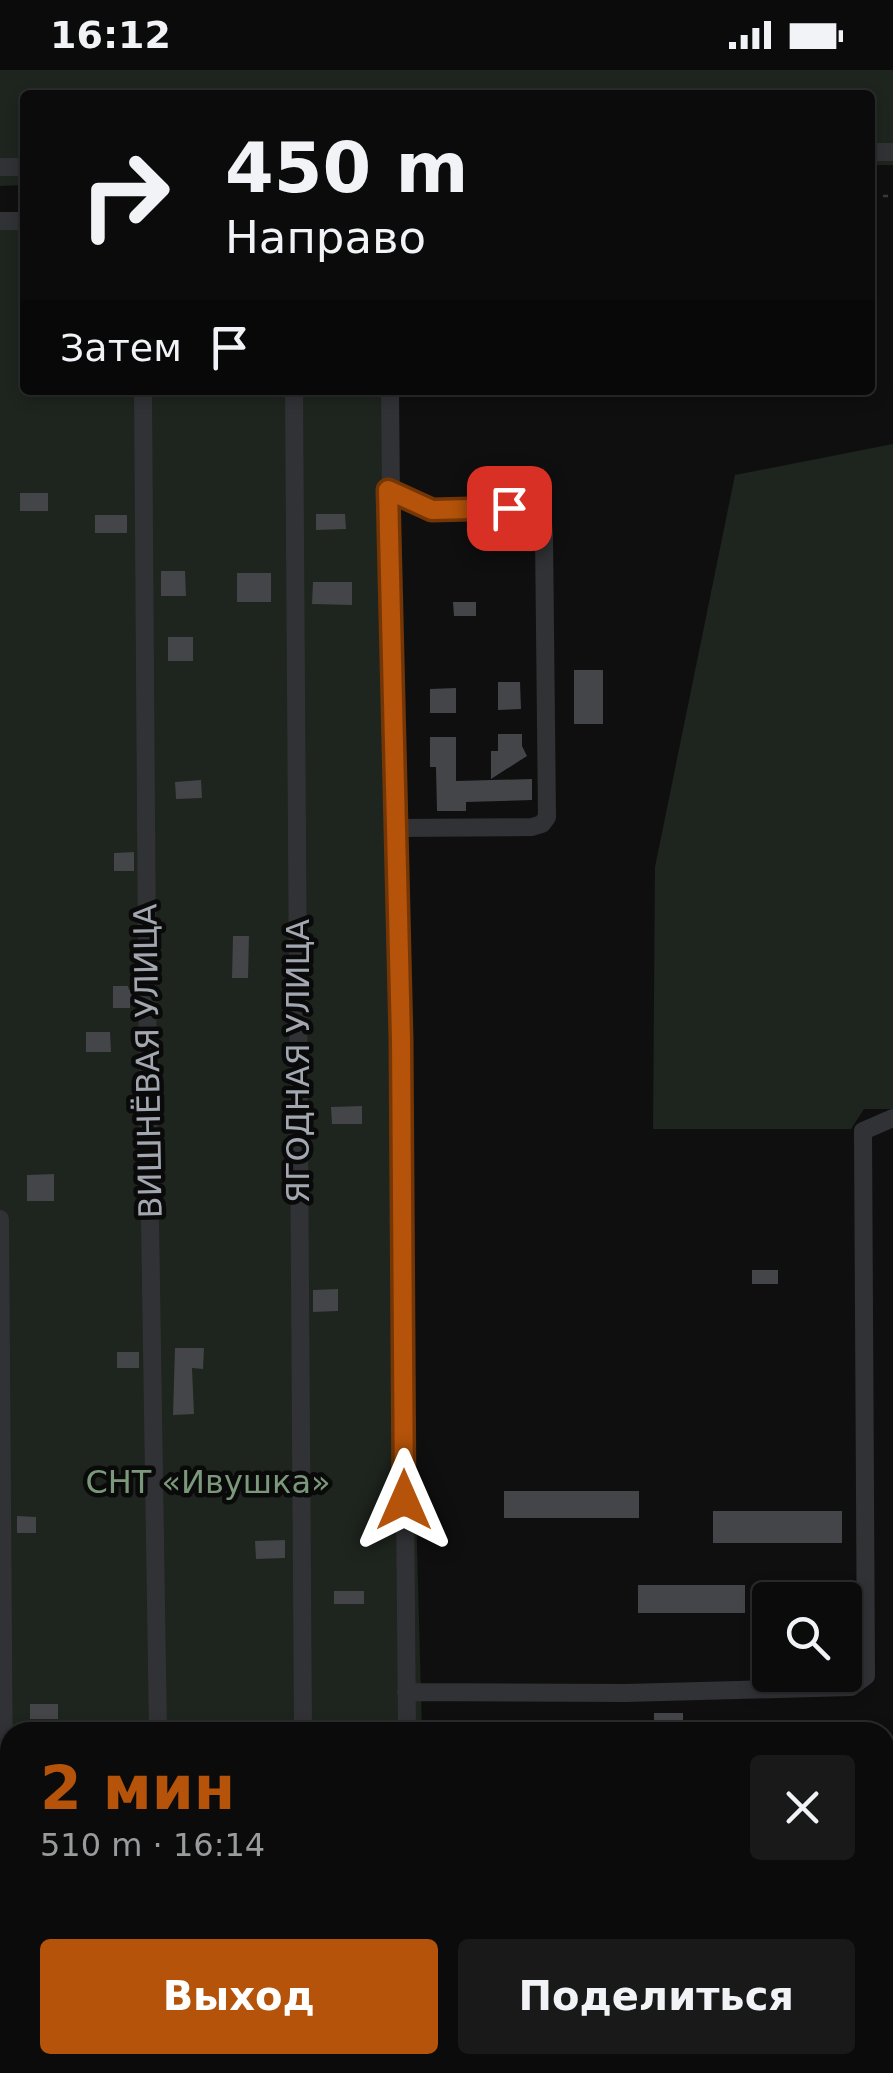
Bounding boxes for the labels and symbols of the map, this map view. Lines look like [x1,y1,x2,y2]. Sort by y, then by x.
pin [467,466,552,551]
street label: ВИШНЁВАЯ УЛИЦА [126,903,170,1219]
street label: ЯГОДНАЯ УЛИЦА [279,919,317,1203]
position arrow [352,1448,456,1552]
park label: СНТ «Ивушка» [85,1463,331,1501]

